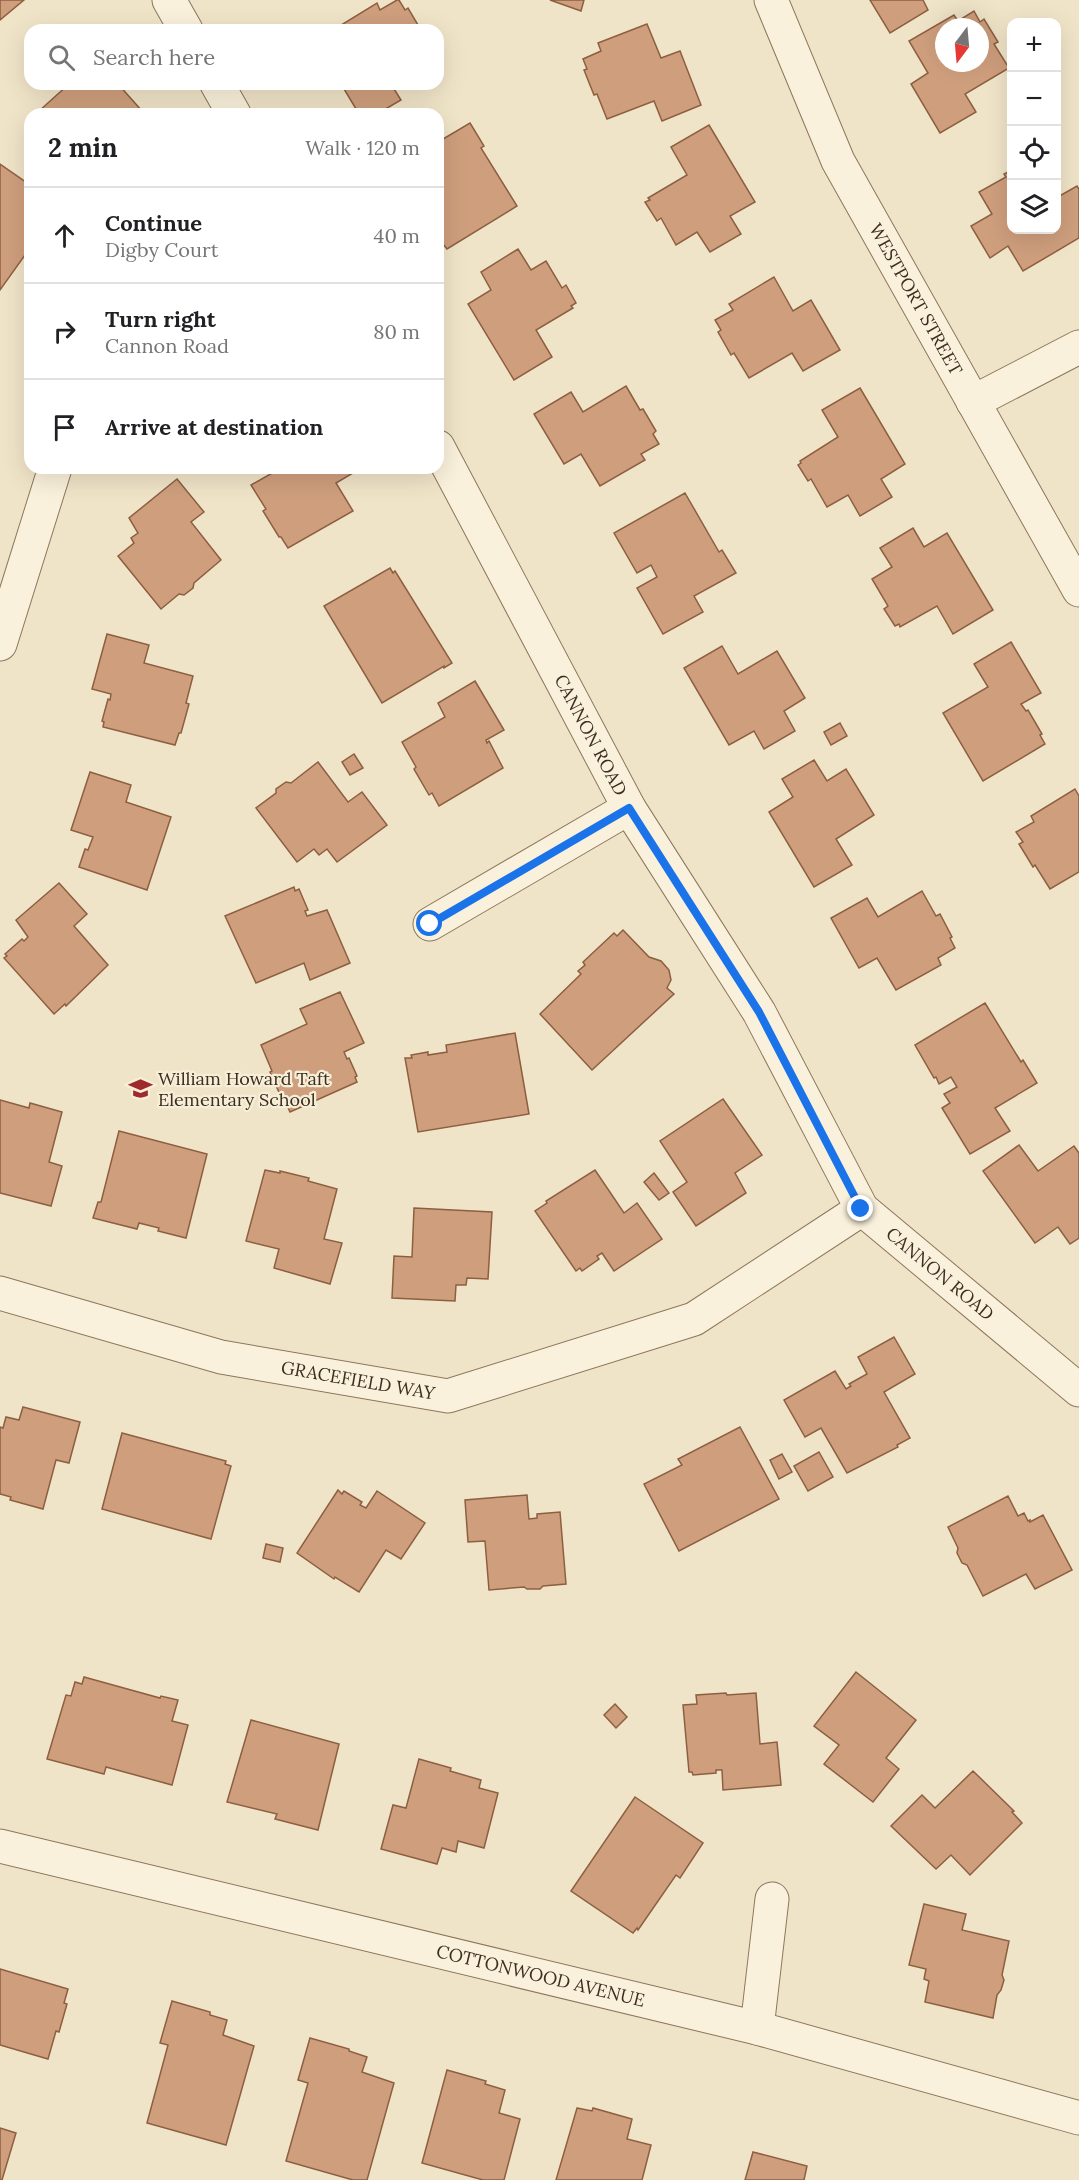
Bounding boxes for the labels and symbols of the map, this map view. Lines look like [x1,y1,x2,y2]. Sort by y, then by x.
north arrow [935,18,989,72]
street label: WESTPORT STREET [864,219,968,379]
street label: CANNON ROAD [549,670,632,799]
route start [416,910,442,936]
place label: William Howard Taft Elementary School [158,1067,330,1111]
school or university icon: William Howard Taft Elementary School [127,1076,153,1102]
route end [847,1195,873,1221]
street label: CANNON ROAD [881,1222,999,1325]
street label: GRACEFIELD WAY [279,1356,437,1405]
street label: COTTONWOOD AVENUE [434,1939,647,2012]

